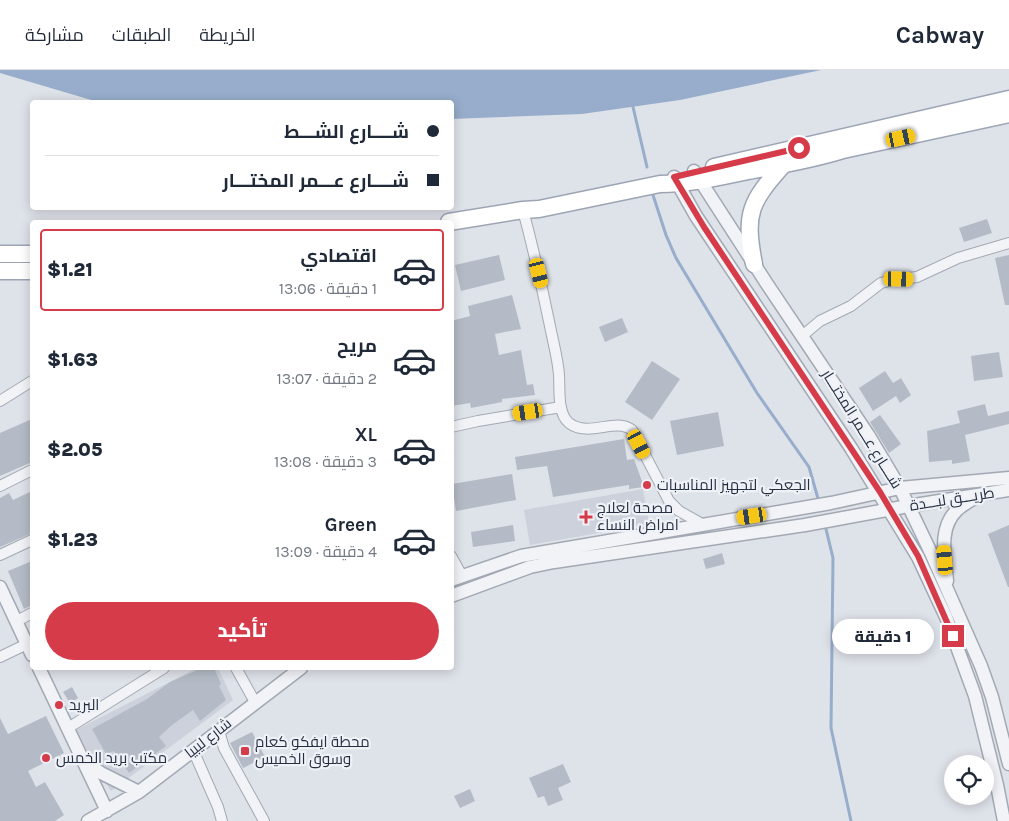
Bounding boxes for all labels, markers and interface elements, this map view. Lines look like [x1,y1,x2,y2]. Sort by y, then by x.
text: Cabway [896,21,984,49]
text: مشاركة [25,24,84,46]
text: الطبقات [112,24,171,46]
text: الخريطة [199,24,256,46]
text: شــــارع الشـــط [284,121,409,143]
car [884,128,917,148]
route start [788,137,810,159]
text: شــــارع عـــمر المختـــار [223,170,409,192]
text: اقتصادي [301,245,377,267]
icon: car [392,248,437,293]
car [528,257,549,289]
text: $1.21 [47,259,93,281]
car [883,271,914,287]
text: 1 دقيقة · 13:06 [279,279,377,298]
text: مريح [337,335,377,357]
icon: car [392,338,437,383]
text: $1.63 [47,349,98,371]
street label: شــــارع عـــمر المختـــار [816,365,906,493]
text: 2 دقيقة · 13:07 [276,369,377,388]
car [512,402,543,422]
text: XL [355,424,377,446]
car [625,427,652,461]
icon: car [392,428,437,473]
text: $2.05 [47,439,102,461]
text: 3 دقيقة · 13:08 [274,452,377,471]
place label: الجعكي لتجهيز المناسبات [657,476,811,497]
marker: الجعكي لتجهيز المناسبات [641,479,653,491]
street label: طريـــق لبـــدة [908,483,996,516]
place label: مصحة لعلاج امراض النساء [597,499,679,535]
car [736,506,767,526]
marker: مصحة لعلاج امراض النساء [579,510,593,524]
text: Green [325,514,377,536]
icon: car [392,518,437,563]
text: $1.23 [47,529,98,551]
text: 4 دقيقة · 13:09 [275,542,377,561]
car [936,544,953,576]
button: تأكيد [45,602,439,660]
callout: 1 دقيقة [833,618,936,654]
route end [942,625,964,647]
text: 1 دقيقة [855,627,911,646]
place label: البريد [69,696,99,714]
marker: البريد [53,699,65,711]
street label: شارع ليبيا [181,714,236,763]
place label: محطة ايفكو كعام وسوق الخميس [255,733,370,769]
marker: محطة ايفكو كعام وسوق الخميس [239,745,251,757]
place label: مكتب بريد الخمس [56,749,167,768]
marker: مكتب بريد الخمس [40,752,52,764]
map controls [944,755,994,805]
button: locate [944,755,994,805]

